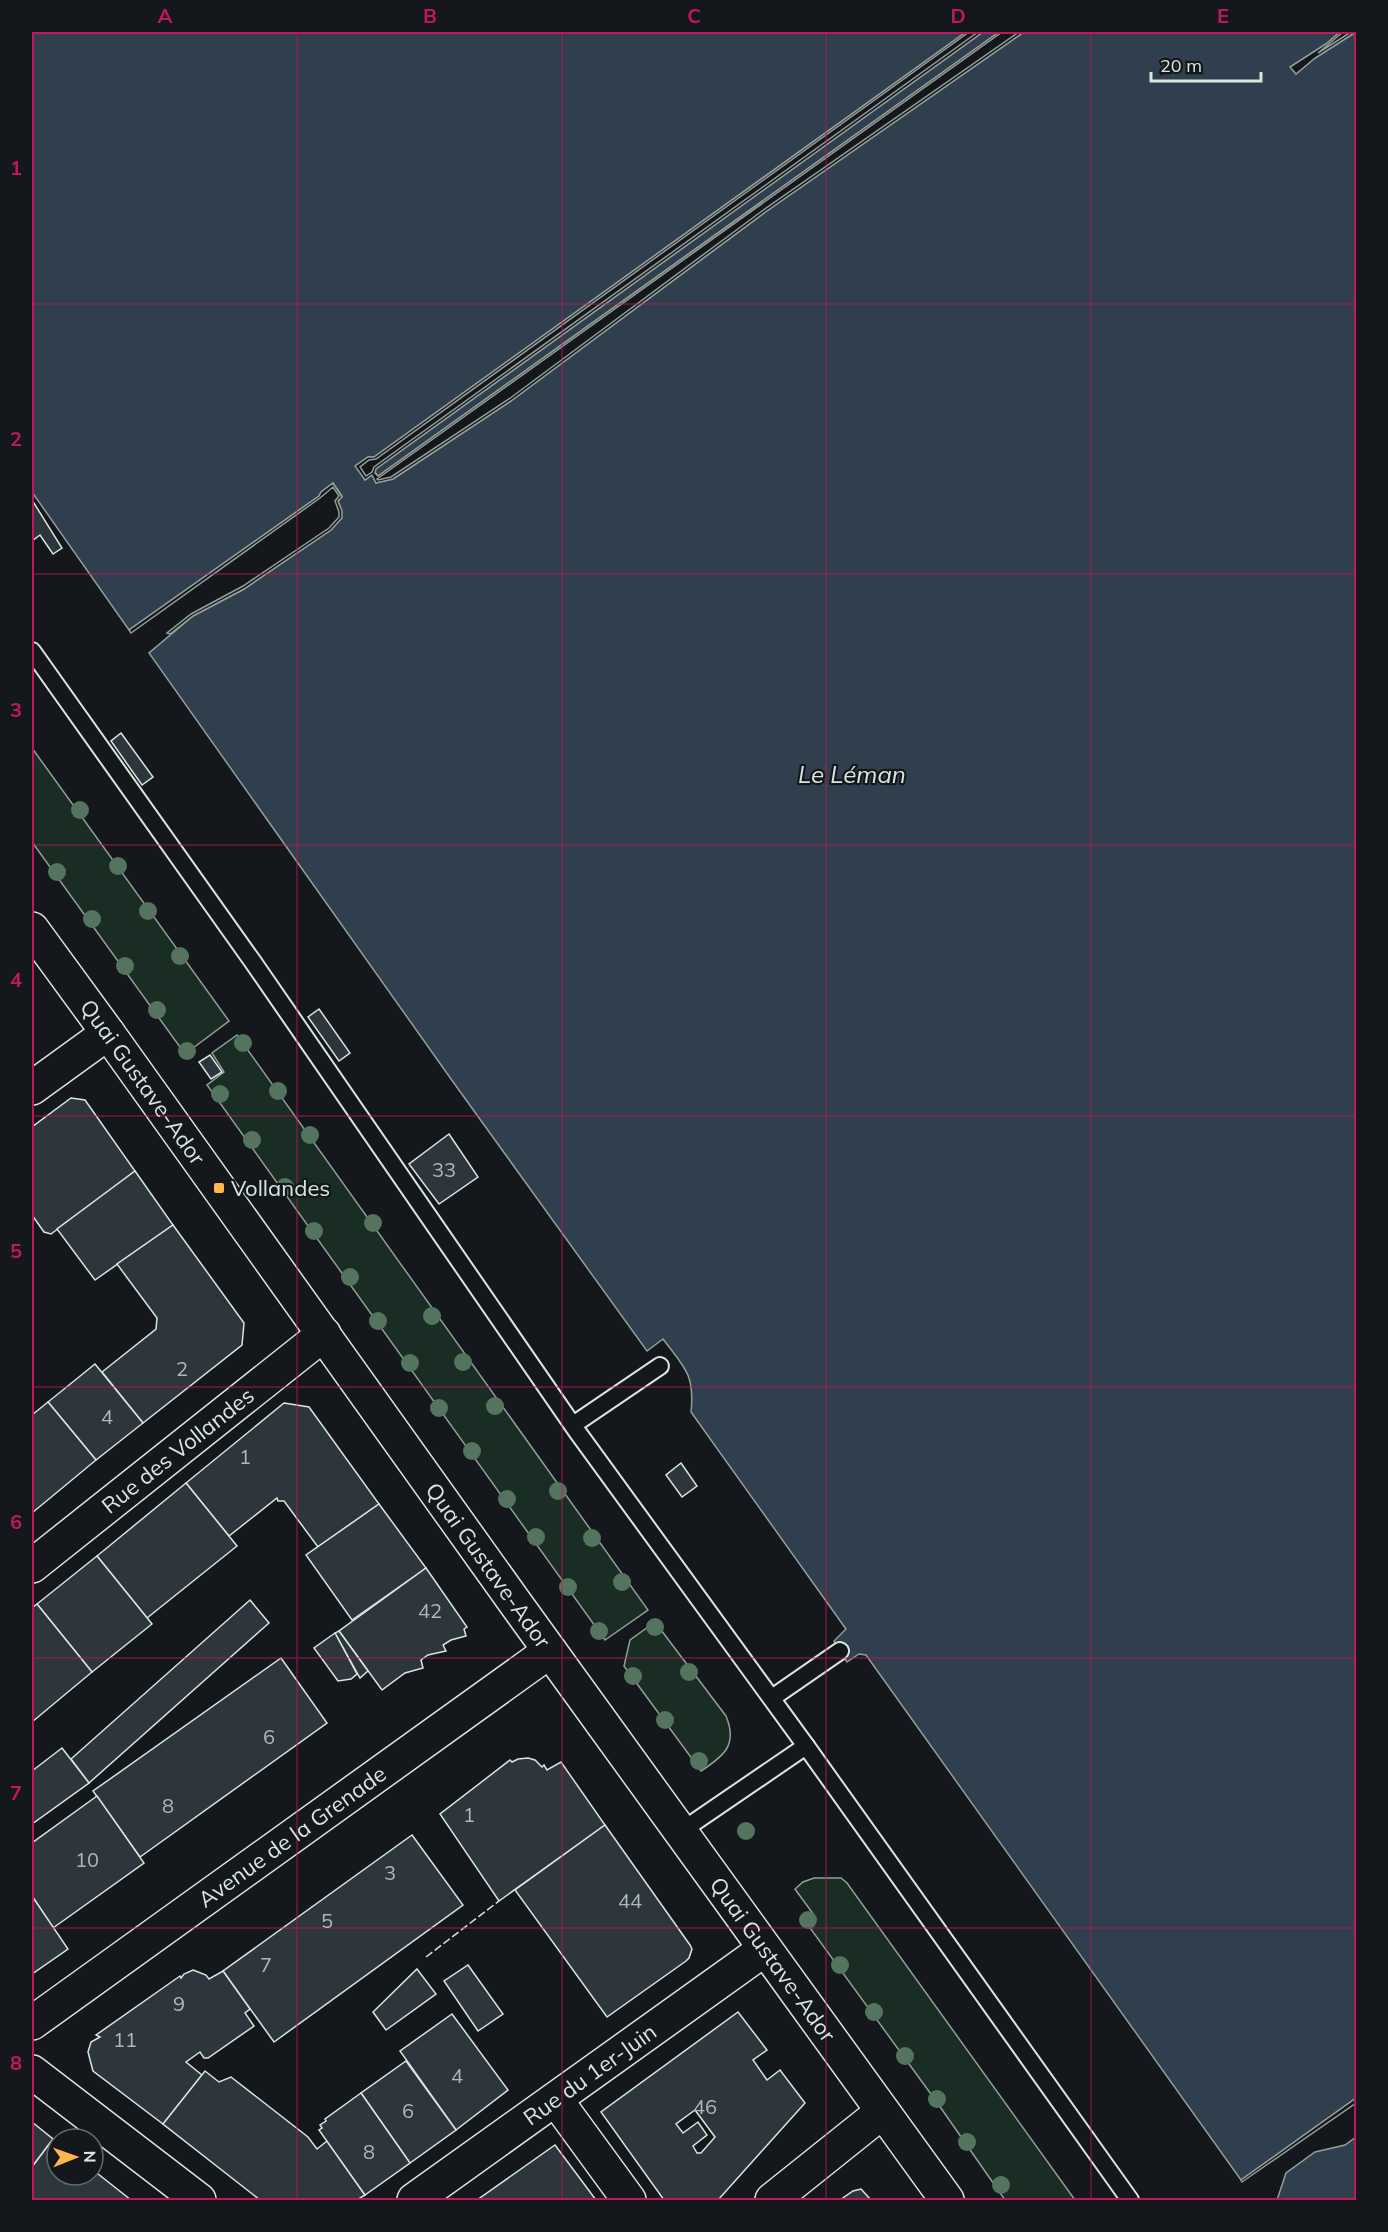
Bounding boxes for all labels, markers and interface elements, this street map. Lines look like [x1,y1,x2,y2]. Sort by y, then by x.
text: A [158,3,173,28]
text: B [423,3,437,28]
text: C [687,3,701,28]
text: D [950,3,966,28]
text: E [1217,3,1229,28]
scale bar [1151,45,1260,83]
text: 20 m [1160,54,1202,77]
text: 1 [10,155,22,180]
text: 2 [10,426,22,451]
text: 3 [10,697,22,722]
water label: Le Léman [798,759,906,789]
text: 4 [10,967,22,992]
street label: Quai Gustave-Ador [74,994,212,1170]
house number: 33 [432,1157,456,1182]
place label: Vollandes [231,1174,330,1202]
marker: Vollandes [212,1181,226,1195]
text: 5 [10,1238,22,1263]
house number: 2 [176,1356,188,1381]
street label: Rue des Vollandes [96,1381,259,1519]
house number: 4 [101,1404,113,1429]
house number: 1 [239,1444,251,1469]
street label: Quai Gustave-Ador [420,1477,557,1653]
text: 6 [10,1509,22,1534]
house number: 42 [418,1598,442,1623]
house number: 6 [263,1724,275,1749]
street label: Avenue de la Grenade [192,1759,391,1913]
text: 7 [10,1780,22,1805]
house number: 8 [162,1793,174,1818]
house number: 1 [463,1802,475,1827]
house number: 10 [75,1847,99,1872]
house number: 3 [384,1860,396,1885]
street label: Quai Gustave-Ador [704,1871,842,2047]
house number: 44 [618,1888,642,1913]
house number: 5 [321,1908,333,1933]
house number: 7 [260,1952,272,1977]
house number: 9 [173,1991,185,2016]
street label: Rue du 1er-Juin [518,2017,662,2131]
house number: 11 [113,2027,137,2052]
text: 8 [10,2050,22,2075]
house number: 4 [451,2063,463,2088]
house number: 46 [693,2094,717,2119]
house number: 6 [402,2098,414,2123]
north arrow [45,2127,105,2187]
house number: 8 [363,2139,375,2164]
text: N [80,2151,100,2163]

